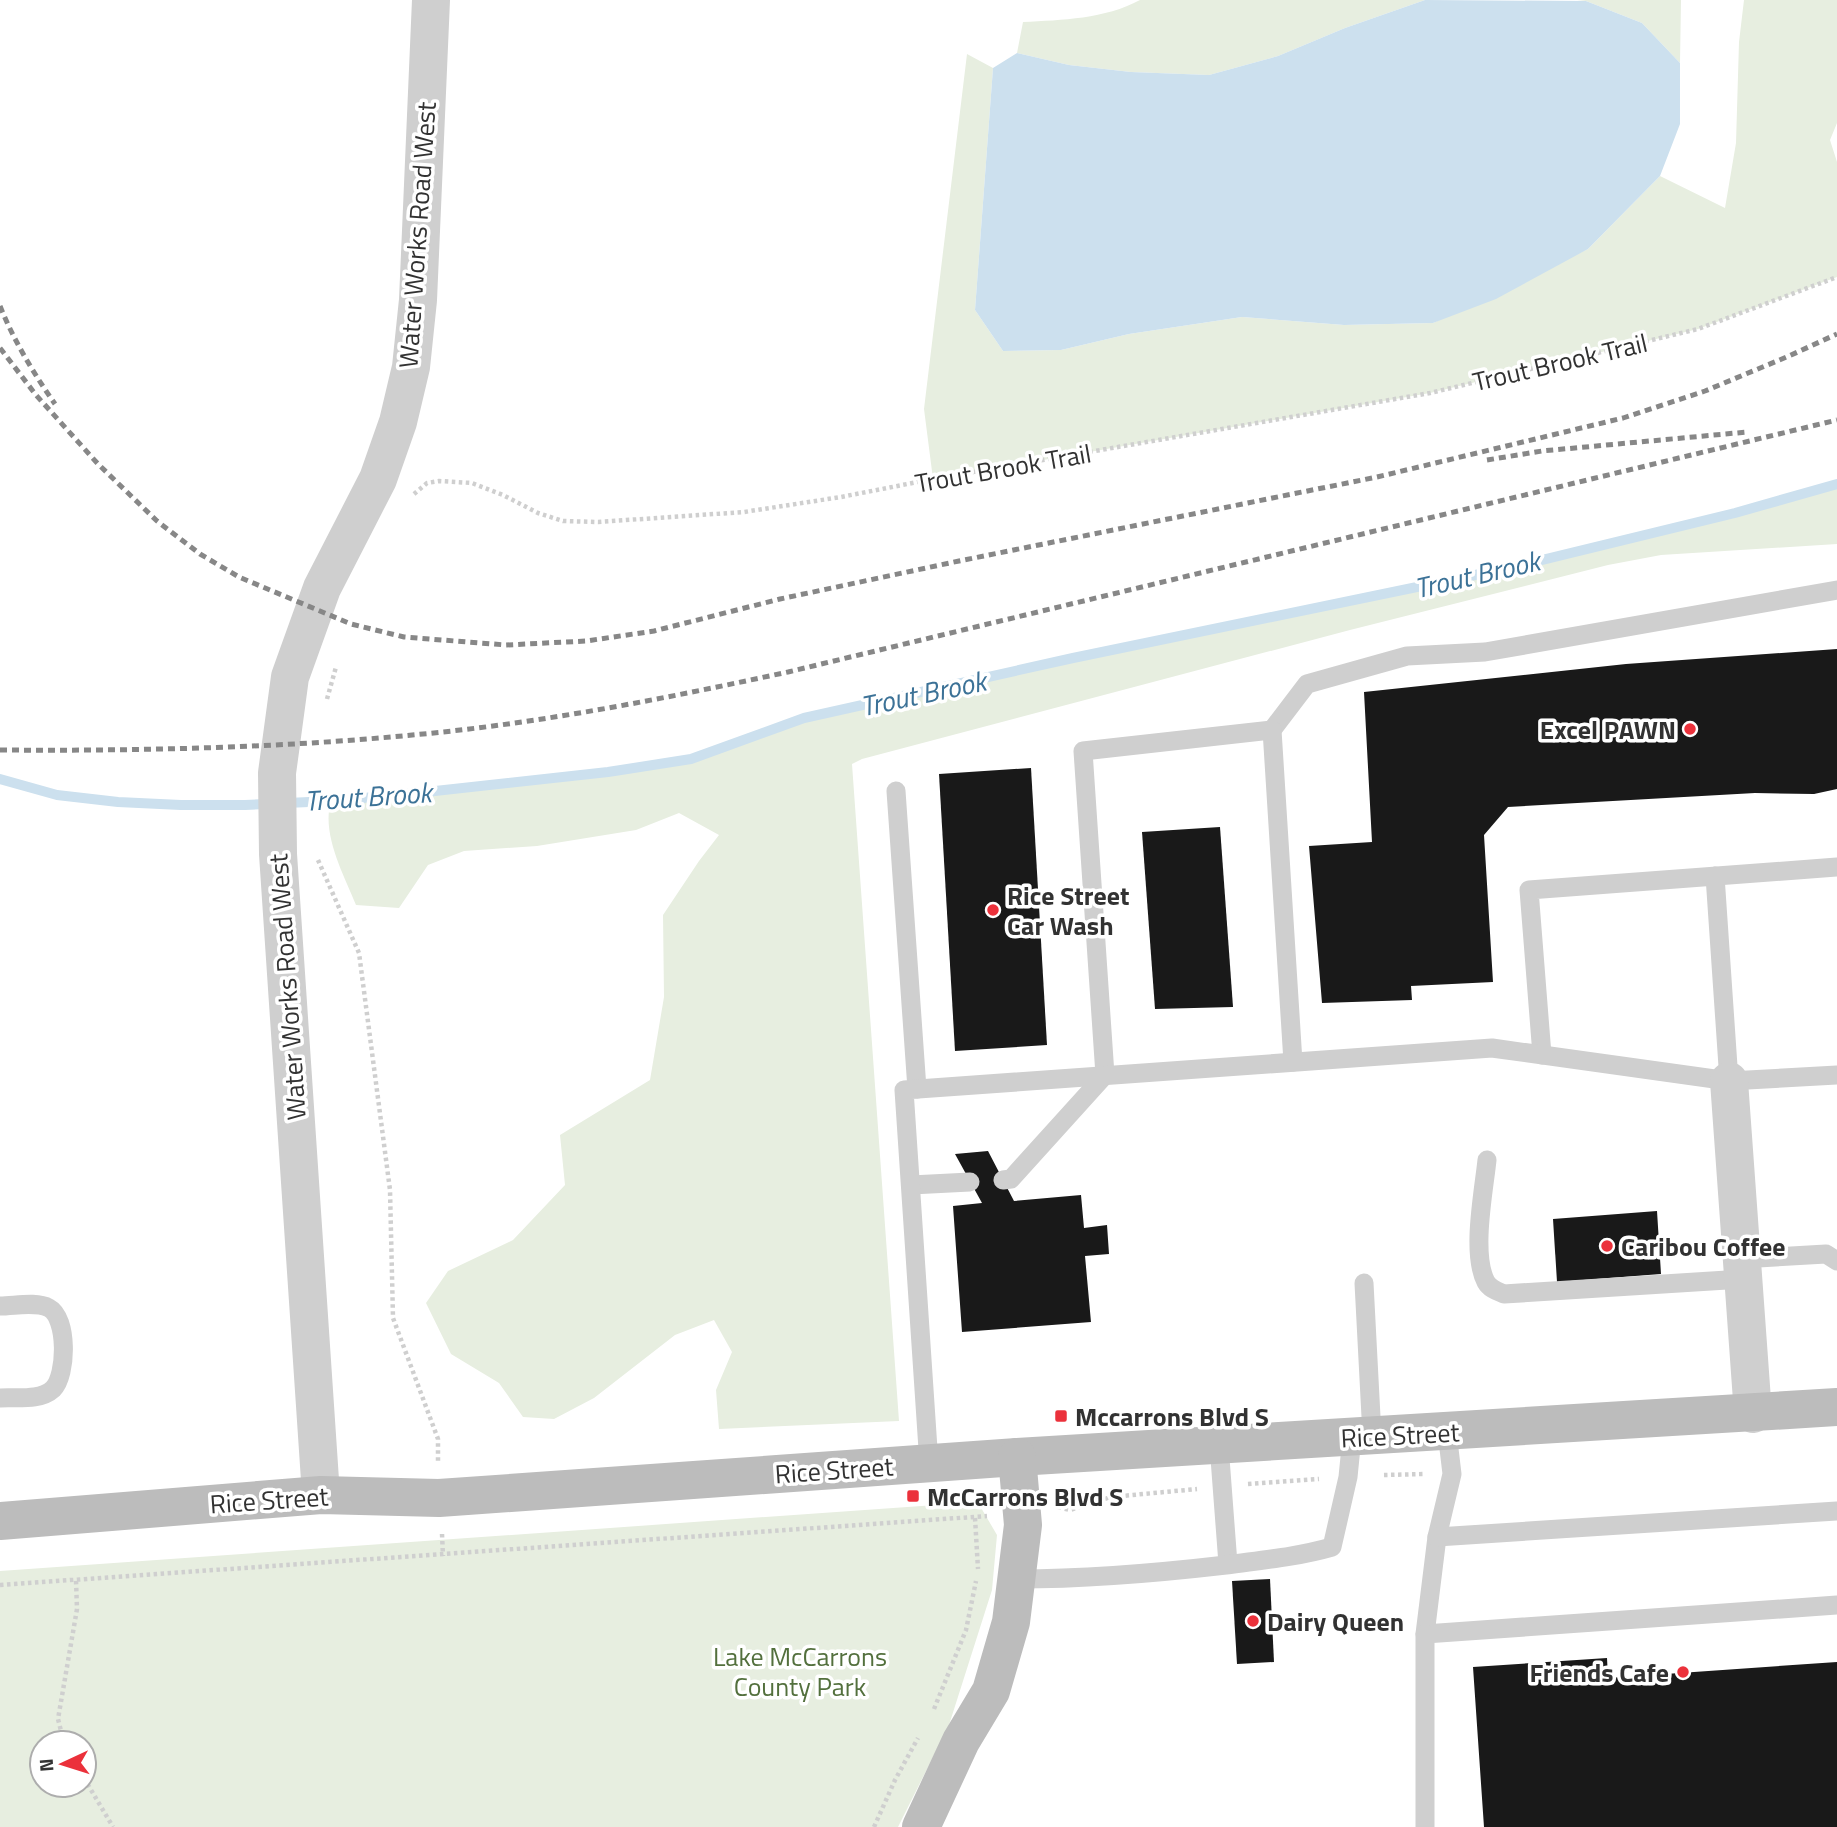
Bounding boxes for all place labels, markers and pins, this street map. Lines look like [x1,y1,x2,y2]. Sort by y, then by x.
place label: Excel PAWN [1540,710,1676,749]
marker: Excel PAWN [1682,721,1698,737]
place label: Rice Street Car Wash [1007,876,1129,945]
marker: Rice Street Car Wash [985,902,1001,918]
place label: Caribou Coffee [1621,1227,1786,1266]
marker: Caribou Coffee [1599,1238,1615,1254]
place label: Mccarrons Blvd S [1075,1397,1269,1436]
marker: Mccarrons Blvd S [1053,1408,1069,1424]
place label: McCarrons Blvd S [927,1477,1123,1516]
marker: McCarrons Blvd S [905,1488,921,1504]
place label: Dairy Queen [1267,1602,1404,1641]
marker: Dairy Queen [1245,1613,1261,1629]
place label: Friends Cafe [1530,1653,1669,1692]
marker: Friends Cafe [1675,1664,1691,1680]

